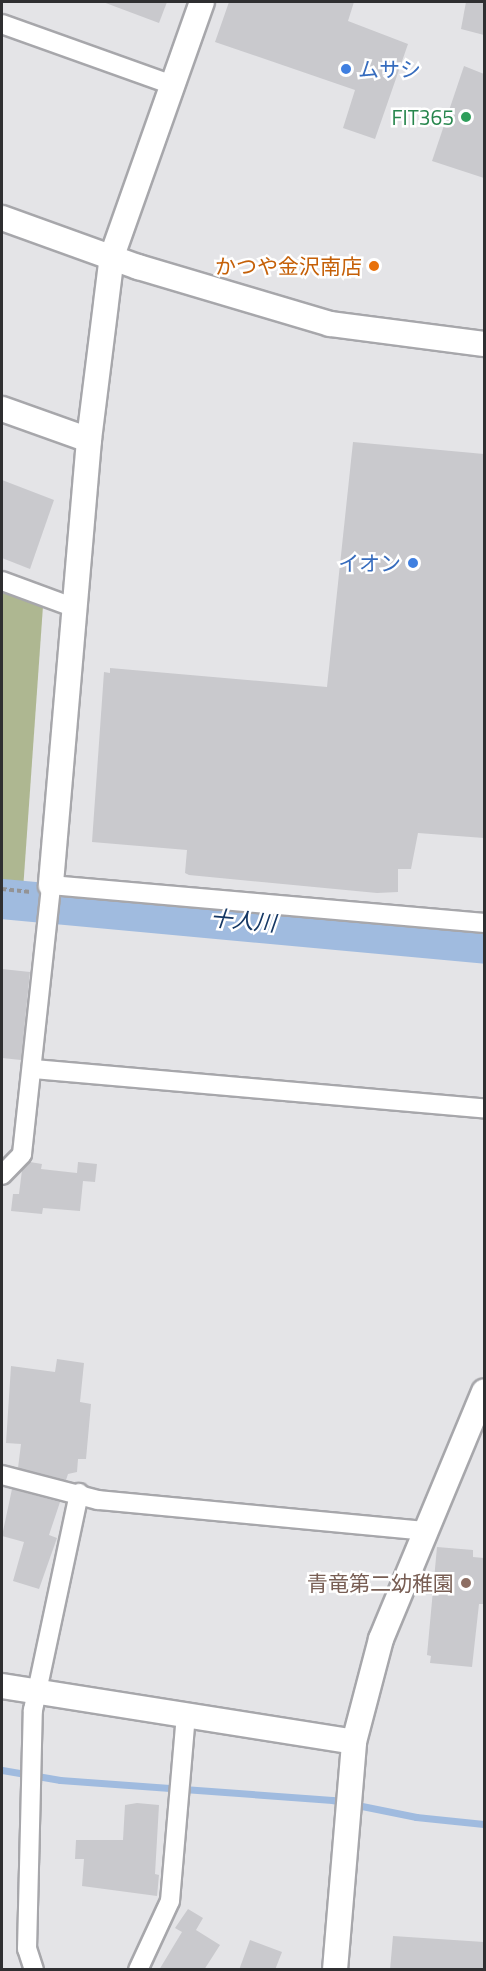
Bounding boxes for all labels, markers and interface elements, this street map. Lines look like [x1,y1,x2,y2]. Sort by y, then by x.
place label: ムサシ [358,56,421,82]
marker: ムサシ [339,62,353,76]
place label: FIT365 [391,104,454,130]
marker: FIT365 [459,110,473,124]
place label: かつや金沢南店 [215,253,362,279]
marker: かつや金沢南店 [367,259,381,273]
place label: イオン [338,550,401,576]
marker: イオン [406,556,420,570]
water label: 十人川 [209,905,277,937]
place label: 青竜第二幼稚園 [307,1570,454,1596]
marker: 青竜第二幼稚園 [459,1576,473,1590]

